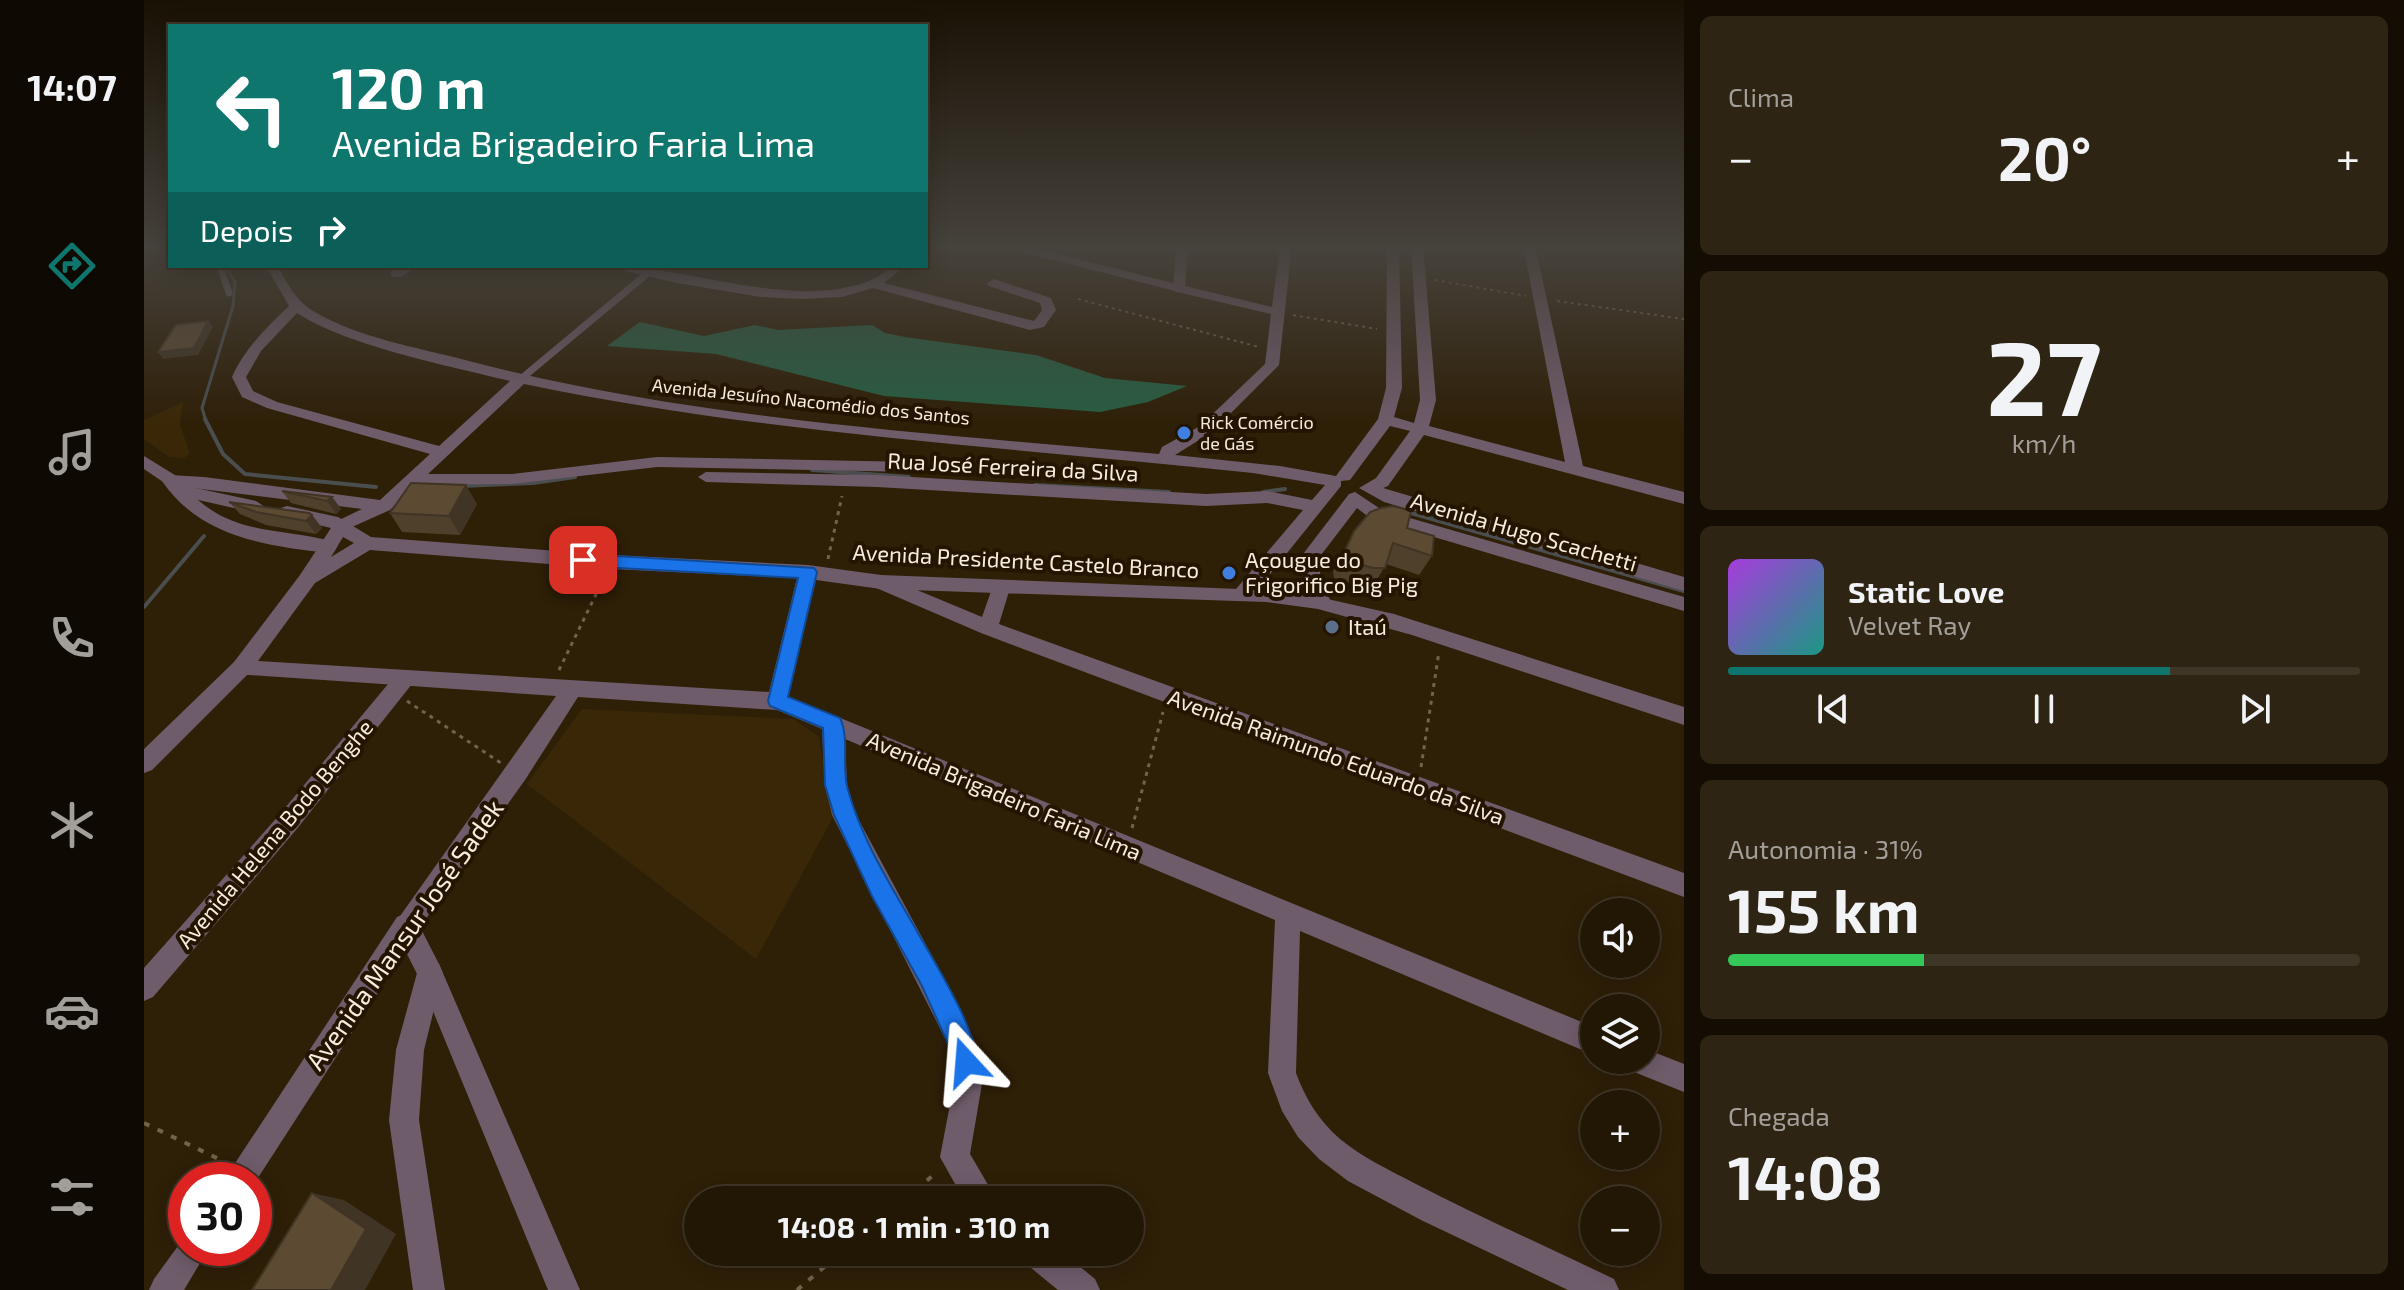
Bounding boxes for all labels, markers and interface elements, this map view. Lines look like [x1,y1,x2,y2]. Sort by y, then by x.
text: 120 m [332,53,486,120]
icon: left [200,56,304,160]
text: 14:07 [27,65,117,108]
text: Clima [1728,81,1794,112]
text: Avenida Brigadeiro Faria Lima [332,121,815,164]
text: 20° [1998,121,2091,193]
text: − [1728,130,1754,183]
text: + [2336,130,2360,183]
icon: right [309,208,353,252]
text: Depois [200,212,293,248]
icon: directions [44,238,100,294]
text: 27 [1986,312,2102,437]
street label: Avenida Jesuíno Nacomédio dos Santos [651,373,971,429]
place label: Rick Comércio de Gás [1200,411,1314,454]
icon: music [44,424,100,480]
marker: Rick Comércio de Gás [1175,424,1193,442]
text: km/h [2012,427,2076,458]
street label: Rua José Ferreira da Silva [887,446,1139,486]
street label: Avenida Hugo Scachetti [1408,486,1640,576]
pin [549,526,617,594]
icon: arrive [561,538,605,582]
street label: Avenida Presidente Castelo Branco [852,538,1200,582]
place label: Açougue do Frigorifico Big Pig [1245,546,1418,597]
marker: Açougue do Frigorifico Big Pig [1220,564,1238,582]
text: Static Love [1848,573,2004,609]
text: Velvet Ray [1848,609,1971,640]
icon: phone [44,610,100,666]
place label: Itaú [1348,613,1387,639]
marker: Itaú [1323,618,1341,636]
street label: Avenida Raimundo Eduardo da Silva [1165,683,1508,829]
icon: previous [1811,687,1855,731]
icon: pause [2022,687,2066,731]
icon: next [2233,687,2277,731]
street label: Avenida Helena Bodo Benghe [171,714,377,953]
street label: Avenida Brigadeiro Faria Lima [863,725,1145,865]
street label: Avenida Mansur José Sadek [299,793,509,1075]
icon: climate [44,797,100,853]
text: Autonomia · 31% [1728,833,1923,864]
text: 155 km [1728,873,1920,945]
map controls [1580,898,1660,1266]
button: sound [1580,898,1660,978]
icon: car [44,983,100,1039]
button: layers [1580,994,1660,1074]
position arrow [924,1020,1008,1104]
button: + [1580,1090,1660,1170]
text: Chegada [1728,1100,1830,1131]
text: 14:08 [1728,1140,1883,1212]
speed limit sign: 30 [168,1162,272,1266]
icon: filters [44,1169,100,1225]
button: − [1580,1186,1660,1266]
text: 14:08 · 1 min · 310 m [778,1208,1050,1244]

